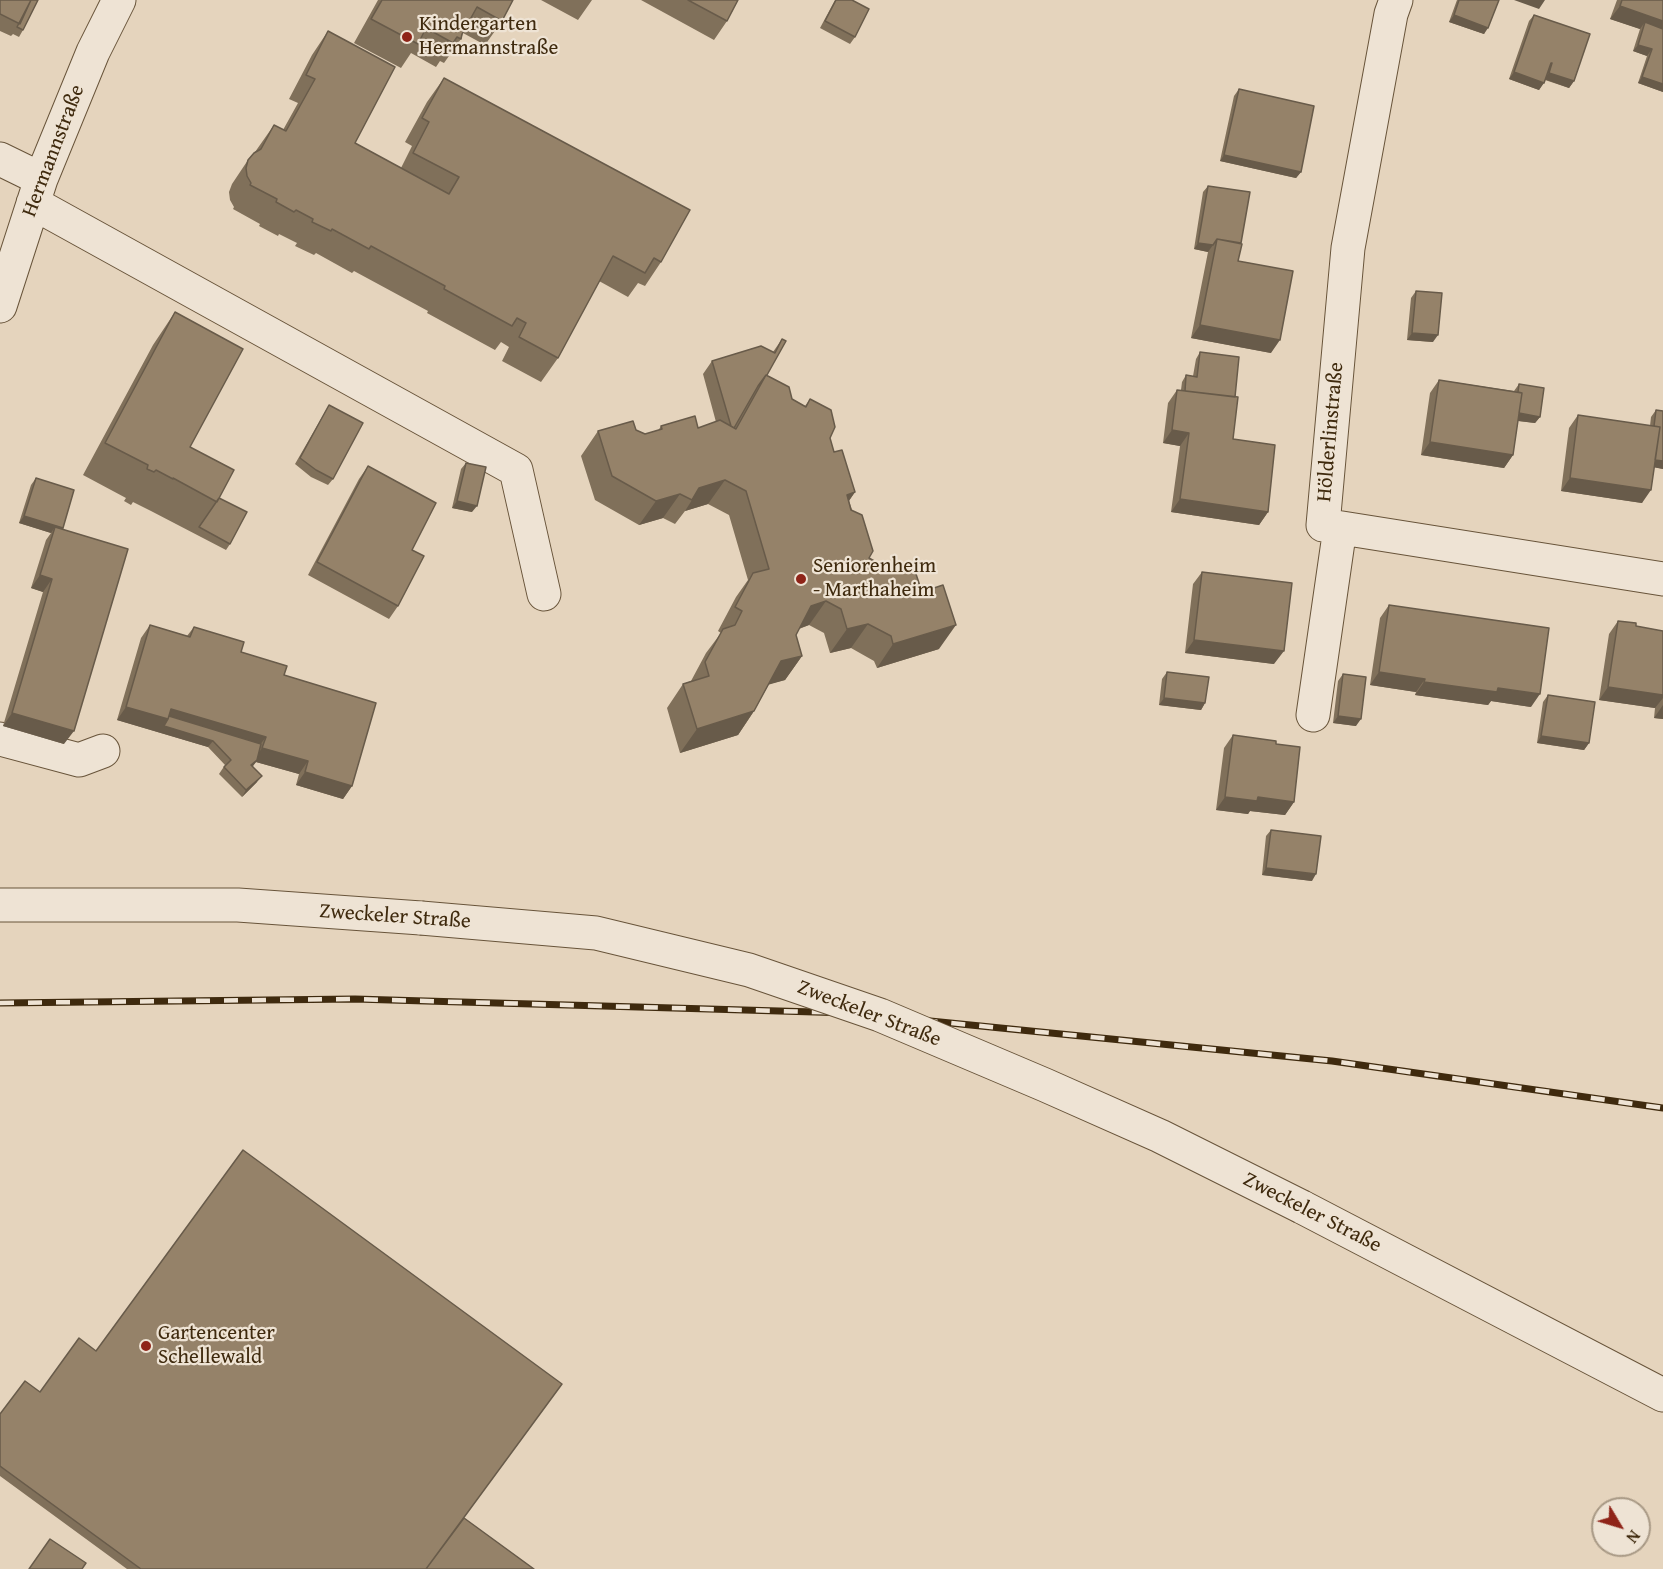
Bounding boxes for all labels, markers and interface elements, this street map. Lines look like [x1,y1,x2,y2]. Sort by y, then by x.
place label: Kindergarten Hermannstraße [419,12,558,62]
marker: Kindergarten Hermannstraße [400,30,414,44]
street label: Hermannstraße [17,81,91,221]
street label: Hölderlinstraße [1312,361,1350,503]
place label: Seniorenheim - Marthaheim [813,554,936,604]
marker: Seniorenheim - Marthaheim [794,572,808,586]
street label: Zweckeler Straße [318,899,472,935]
street label: Zweckeler Straße [794,975,944,1053]
street label: Zweckeler Straße [1239,1167,1385,1259]
place label: Gartencenter Schellewald [158,1321,275,1371]
marker: Gartencenter Schellewald [139,1339,153,1353]
north arrow [1591,1497,1651,1557]
text: N [1621,1525,1646,1548]

